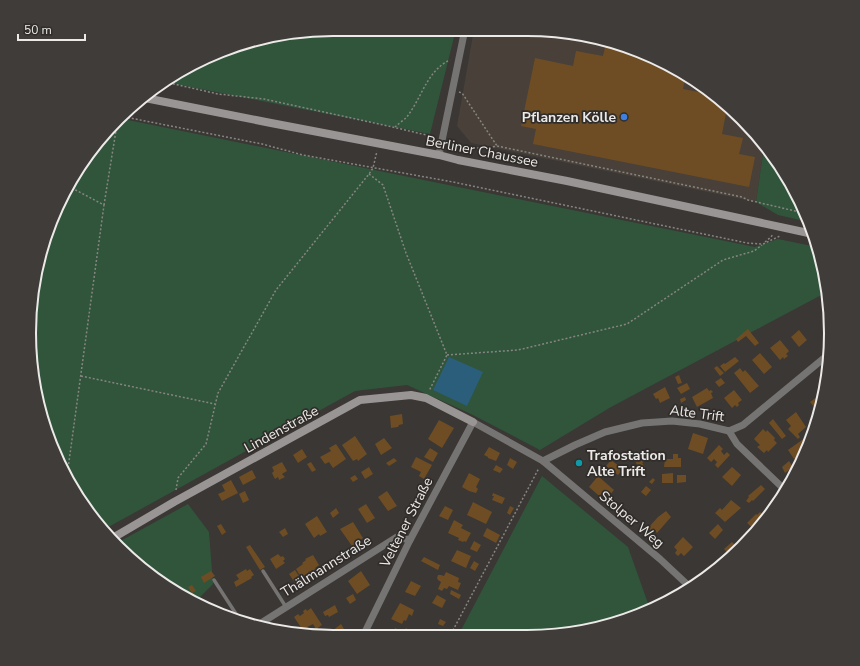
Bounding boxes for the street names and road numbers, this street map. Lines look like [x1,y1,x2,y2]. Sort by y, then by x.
street label: Berliner Chaussee [424,131,540,172]
street label: Lindenstraße [241,401,322,458]
street label: Alte Trift [669,401,725,426]
street label: Veltener Straße [375,474,437,571]
street label: Stolper Weg [595,486,668,552]
street label: Thälmannstraße [277,531,375,602]

